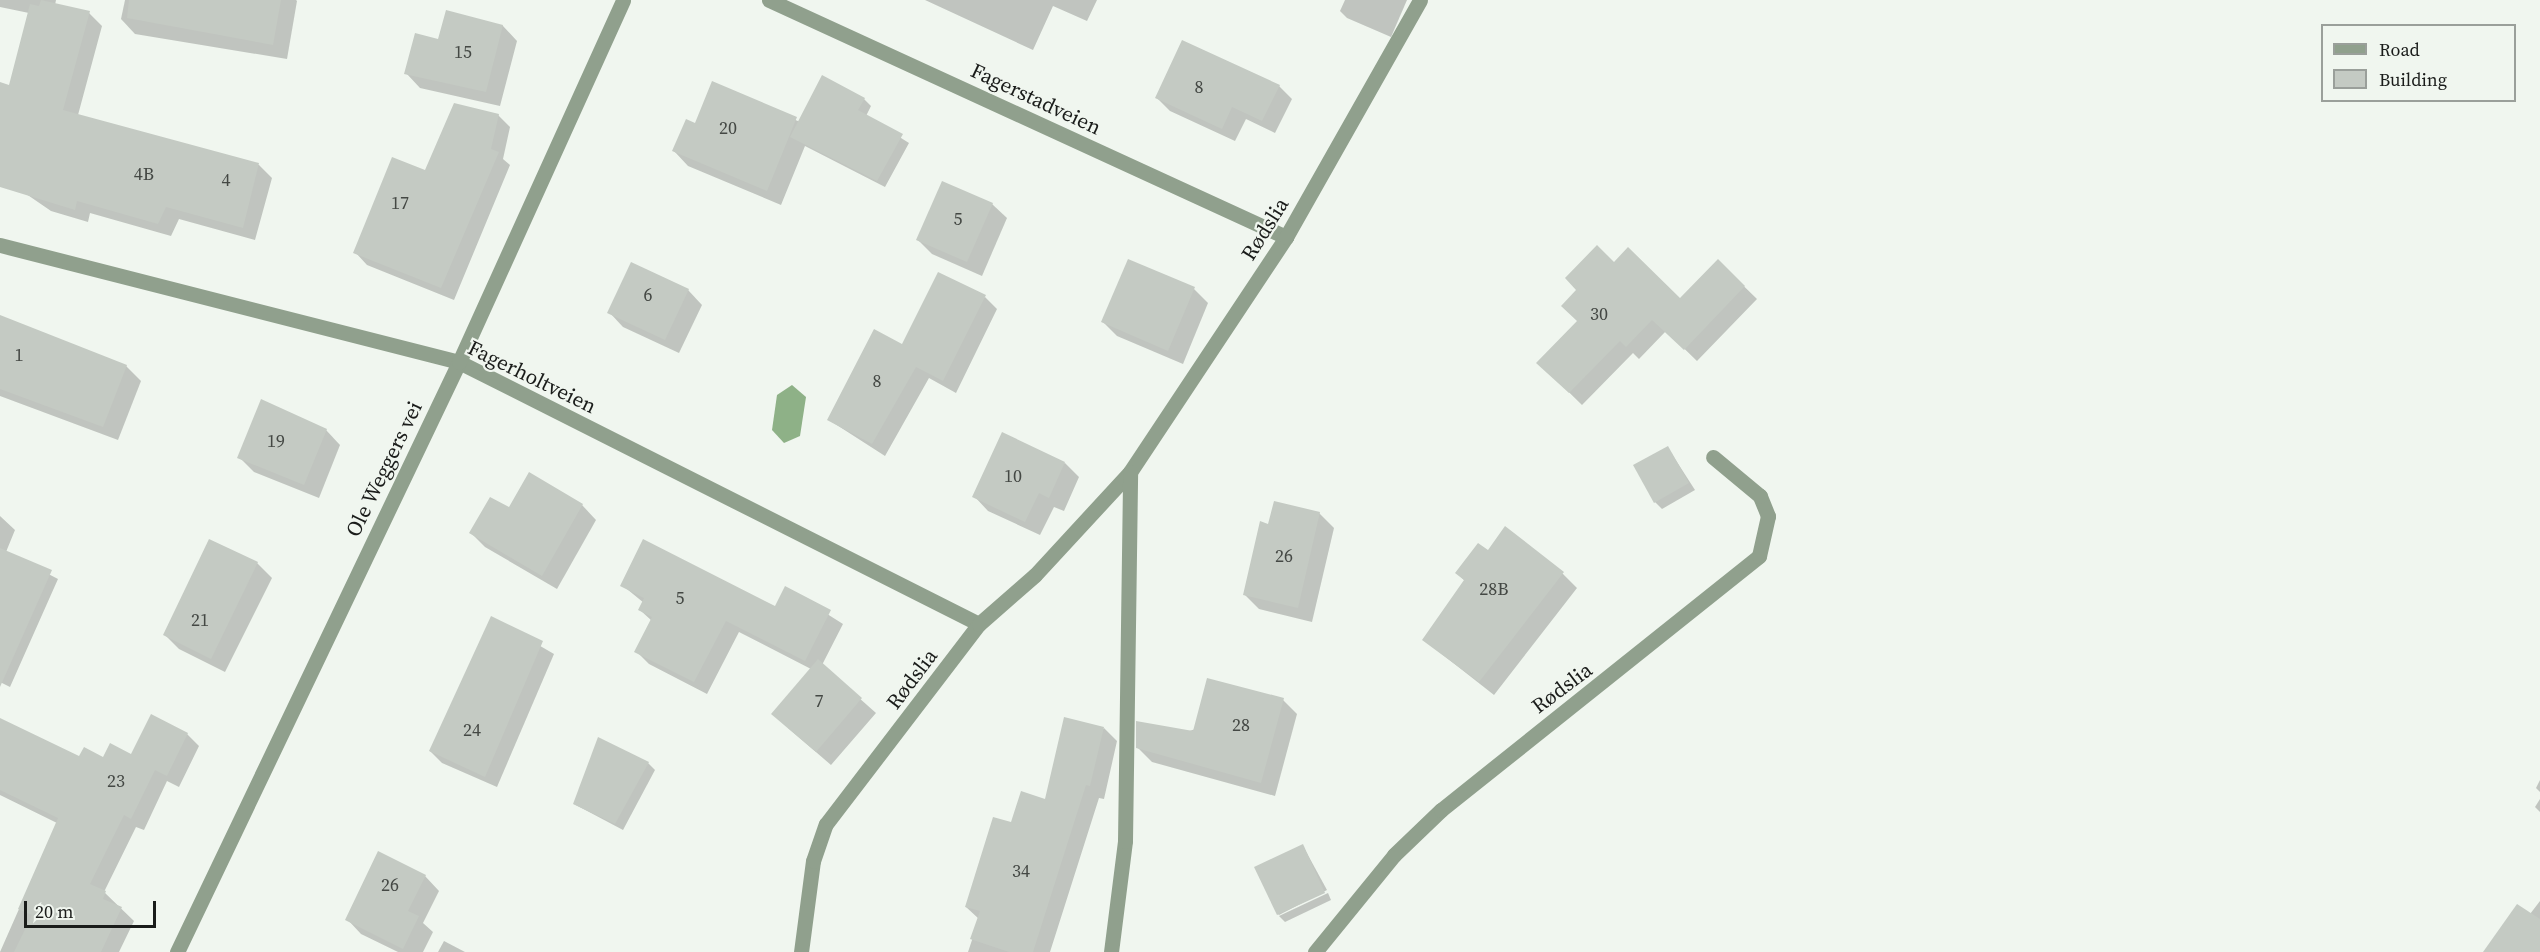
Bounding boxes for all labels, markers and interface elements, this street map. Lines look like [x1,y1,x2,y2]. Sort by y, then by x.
legend [2321,24,2516,102]
text: Road [2379,37,2420,62]
house number: 15 [454,41,472,63]
street label: Fagerstadveien [967,58,1105,140]
text: Building [2379,67,2447,92]
house number: 8 [1195,76,1203,98]
house number: 20 [719,117,737,139]
house number: 4B [134,163,154,185]
house number: 4 [222,169,230,191]
house number: 17 [391,192,409,214]
street label: Rødslia [1236,193,1294,265]
house number: 5 [954,208,962,230]
house number: 6 [644,284,652,306]
house number: 30 [1590,303,1608,325]
street label: Fagerholtveien [464,335,600,419]
house number: 1 [15,344,23,366]
house number: 8 [873,370,881,392]
street label: Ole Weggers vei [340,397,428,541]
house number: 19 [267,430,285,452]
house number: 10 [1004,465,1022,487]
house number: 26 [1275,545,1293,567]
house number: 28B [1479,578,1509,600]
house number: 5 [676,587,684,609]
house number: 21 [191,609,209,631]
street label: Rødslia [881,644,943,714]
street label: Rødslia [1527,657,1597,719]
house number: 7 [815,690,823,712]
house number: 28 [1232,714,1250,736]
house number: 24 [463,719,481,741]
house number: 23 [107,770,125,792]
house number: 34 [1012,860,1030,882]
house number: 26 [381,874,399,896]
scale bar [27,889,159,927]
text: 20 m [35,899,73,924]

